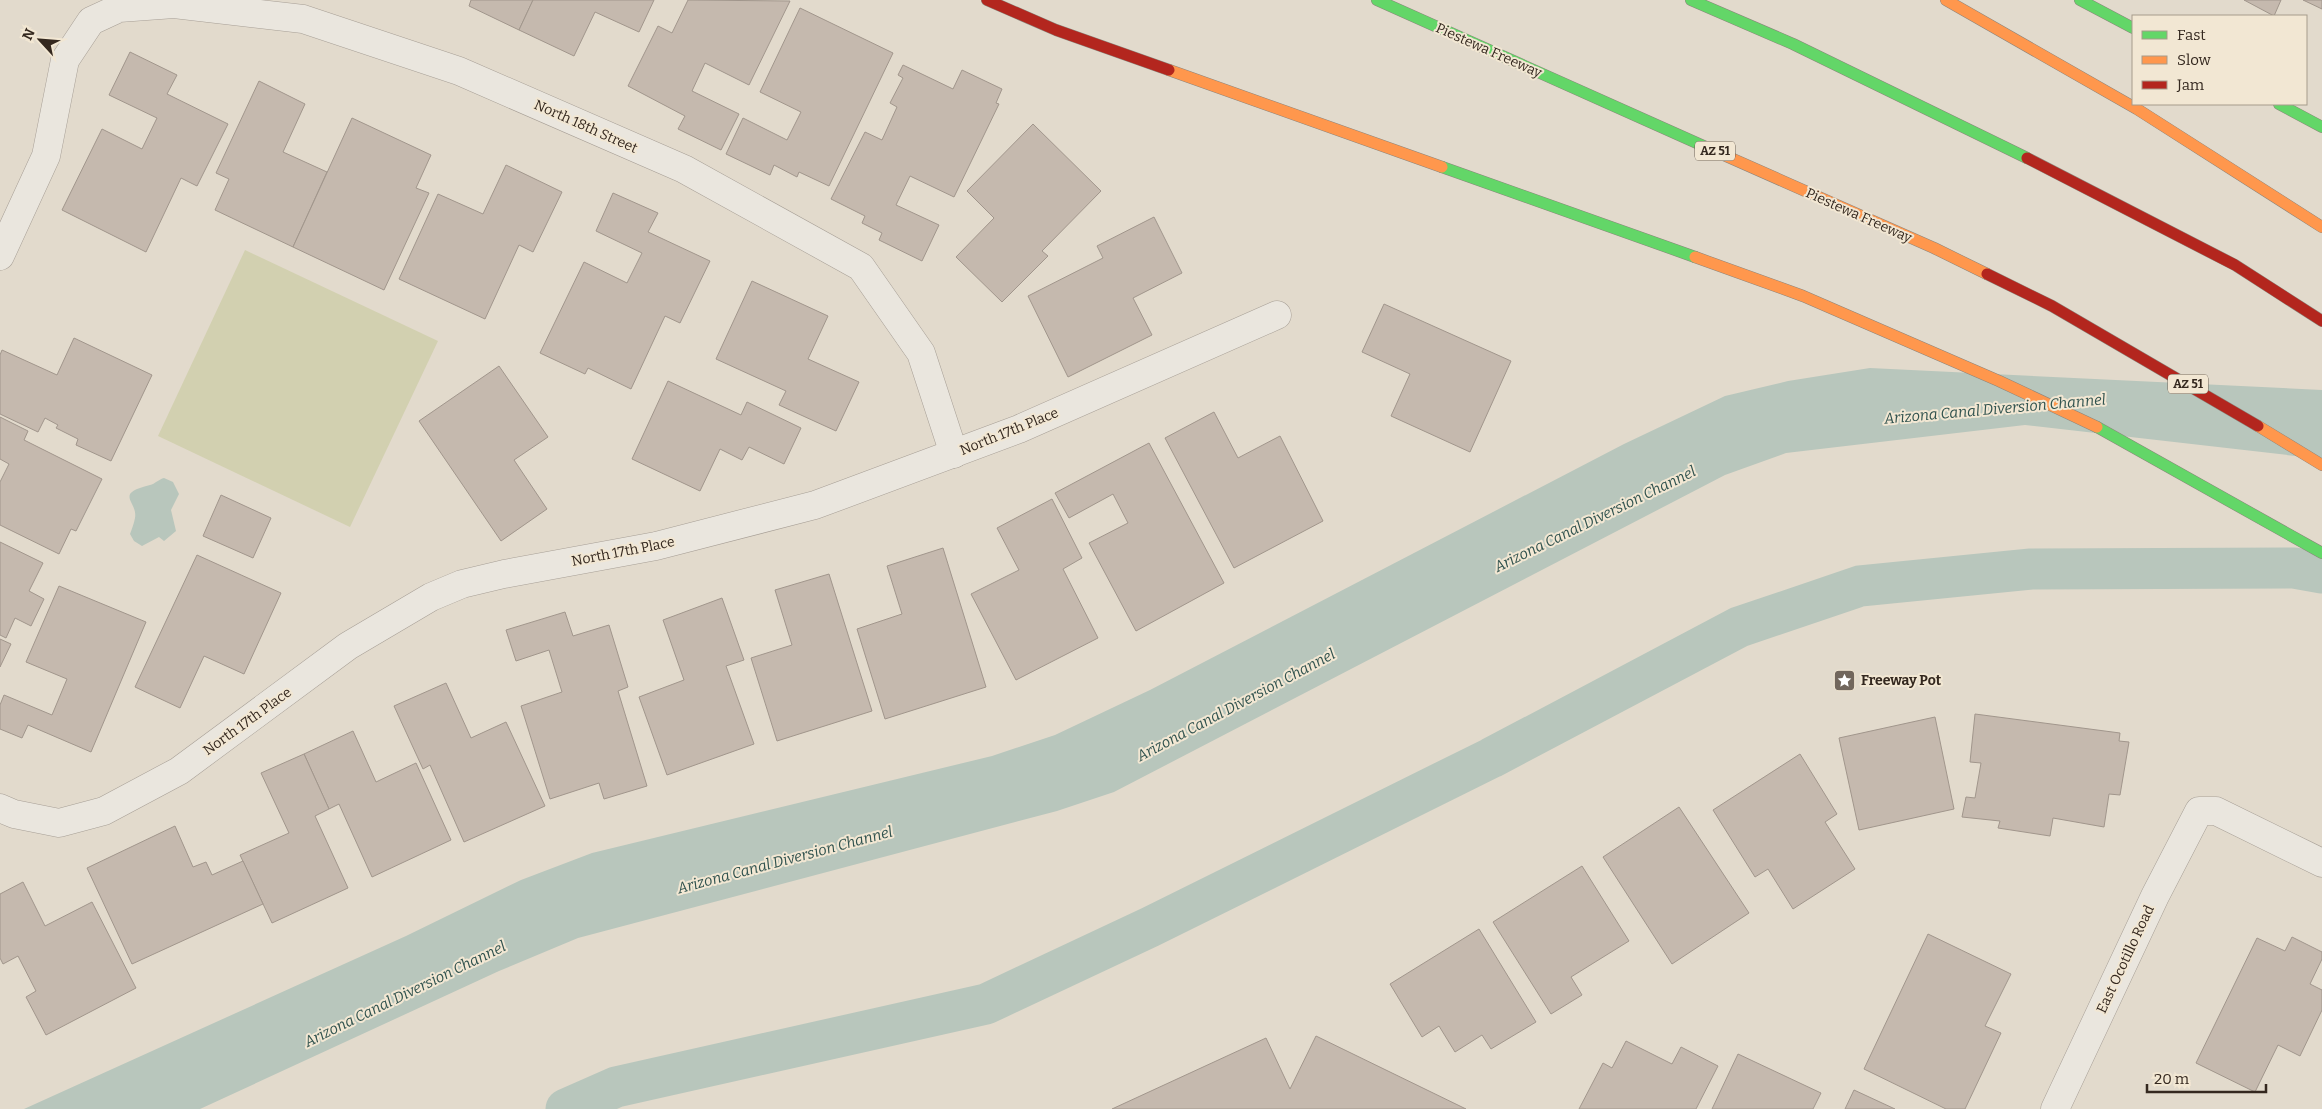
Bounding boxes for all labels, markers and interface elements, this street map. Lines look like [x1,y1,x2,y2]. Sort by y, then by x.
north arrow [15,15,65,65]
legend [2132,15,2307,105]
street label: Piestewa Freeway [1433,19,1545,82]
text: N [19,26,39,43]
text: Fast [2177,26,2206,44]
text: Slow [2177,51,2212,69]
text: Jam [2176,76,2205,94]
street label: North 18th Street [531,96,640,157]
road number: AZ 51 [1695,142,1735,160]
street label: Piestewa Freeway [1803,184,1915,247]
road number: AZ 51 [2168,374,2208,394]
water label: Arizona Canal Diversion Channel [1883,390,2106,428]
street label: North 17th Place [957,404,1061,459]
water label: Arizona Canal Diversion Channel [1490,462,1699,576]
street label: North 17th Place [570,533,676,570]
water label: Arizona Canal Diversion Channel [1133,645,1338,766]
place icon: Freeway Pot [1833,668,1857,692]
place label: Freeway Pot [1861,672,1942,689]
street label: North 17th Place [200,684,295,759]
water label: Arizona Canal Diversion Channel [674,823,895,898]
street label: East Ocotillo Road [2093,903,2158,1016]
water label: Arizona Canal Diversion Channel [300,937,509,1051]
scale bar [2147,1062,2266,1094]
text: 20 m [2154,1070,2190,1088]

